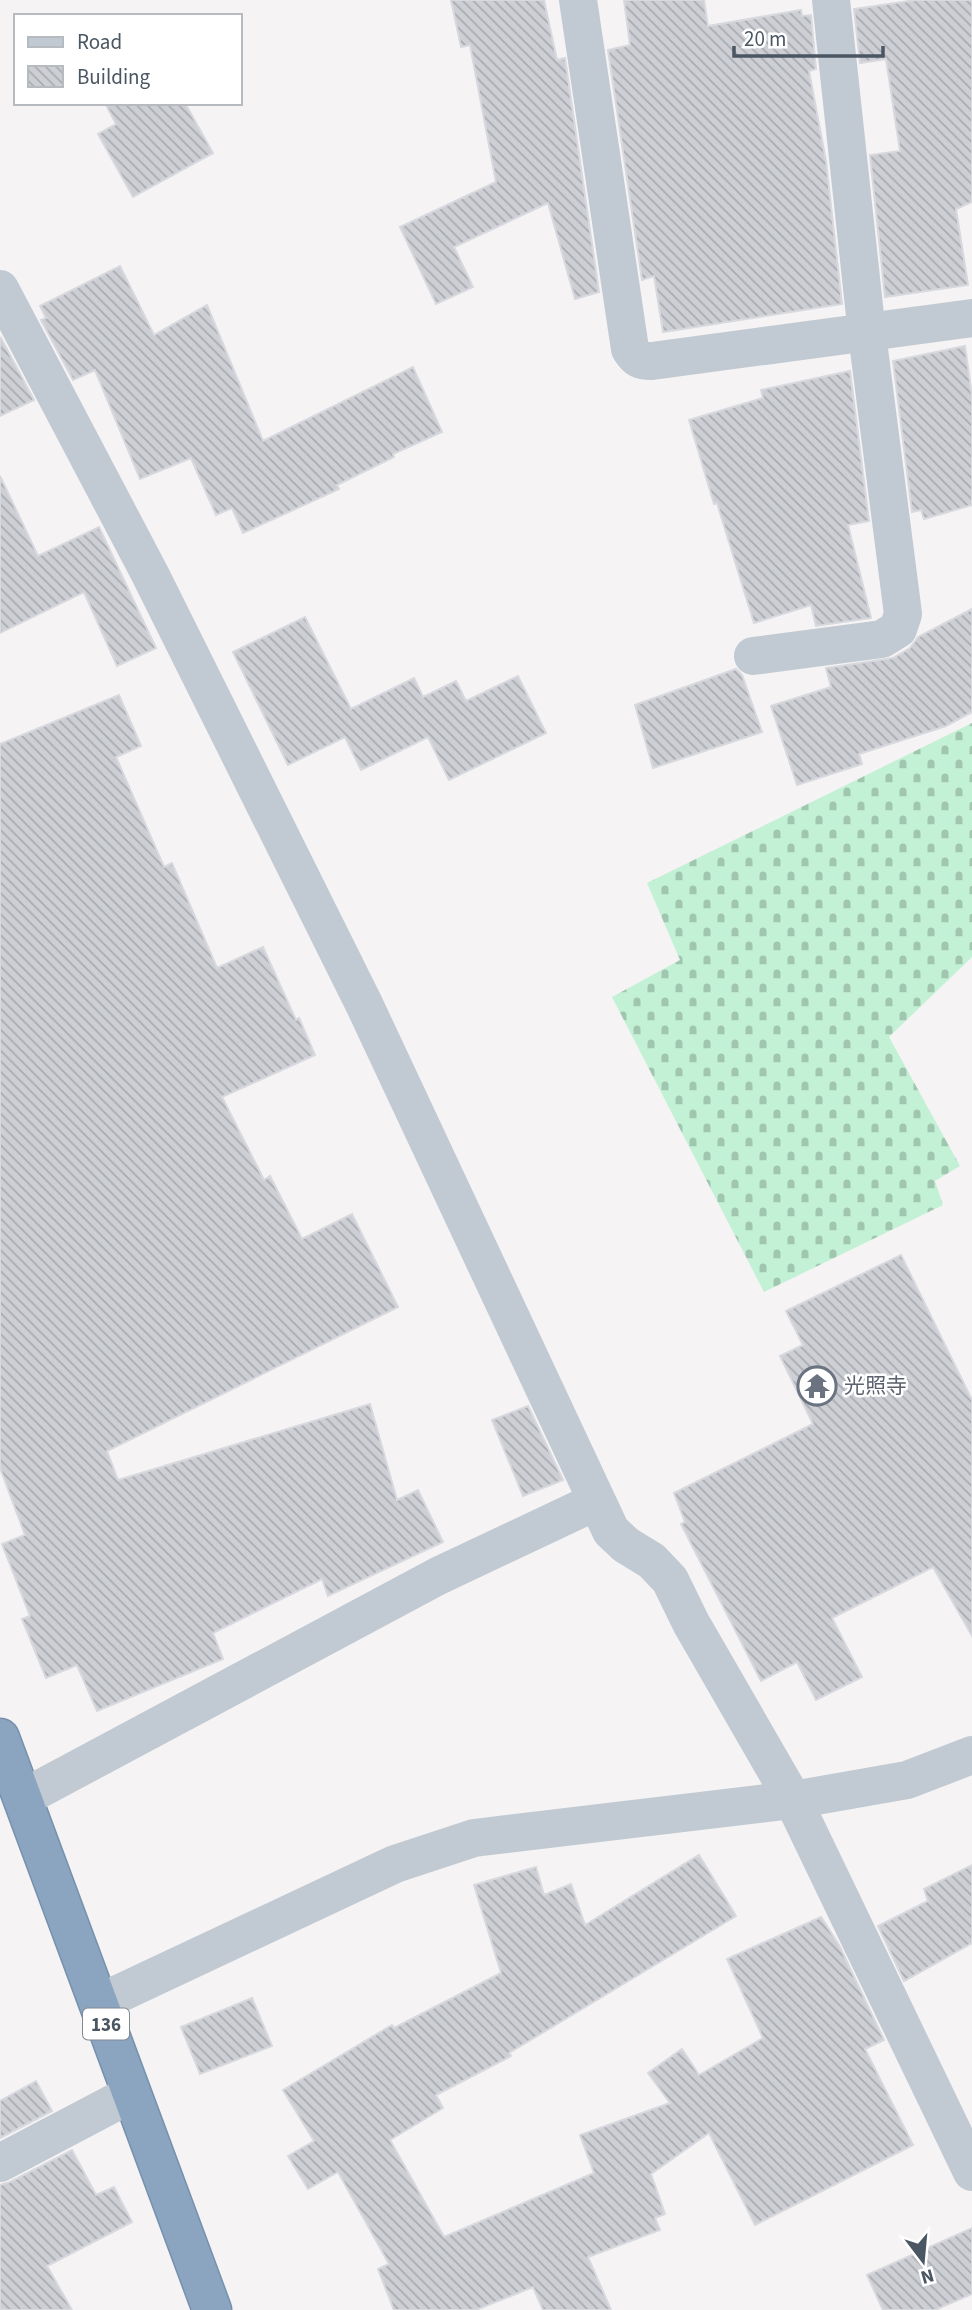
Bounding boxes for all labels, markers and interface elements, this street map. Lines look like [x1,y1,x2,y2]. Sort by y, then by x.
legend [14,14,242,105]
scale bar [734,14,883,58]
text: 20 m [744,24,786,54]
text: Road [77,27,122,57]
text: Building [77,62,151,92]
temple icon: 光照寺 [796,1365,838,1407]
place label: 光照寺 [844,1371,907,1401]
road number: 136 [83,2008,129,2040]
north arrow [888,2226,958,2296]
text: N [917,2261,937,2291]

